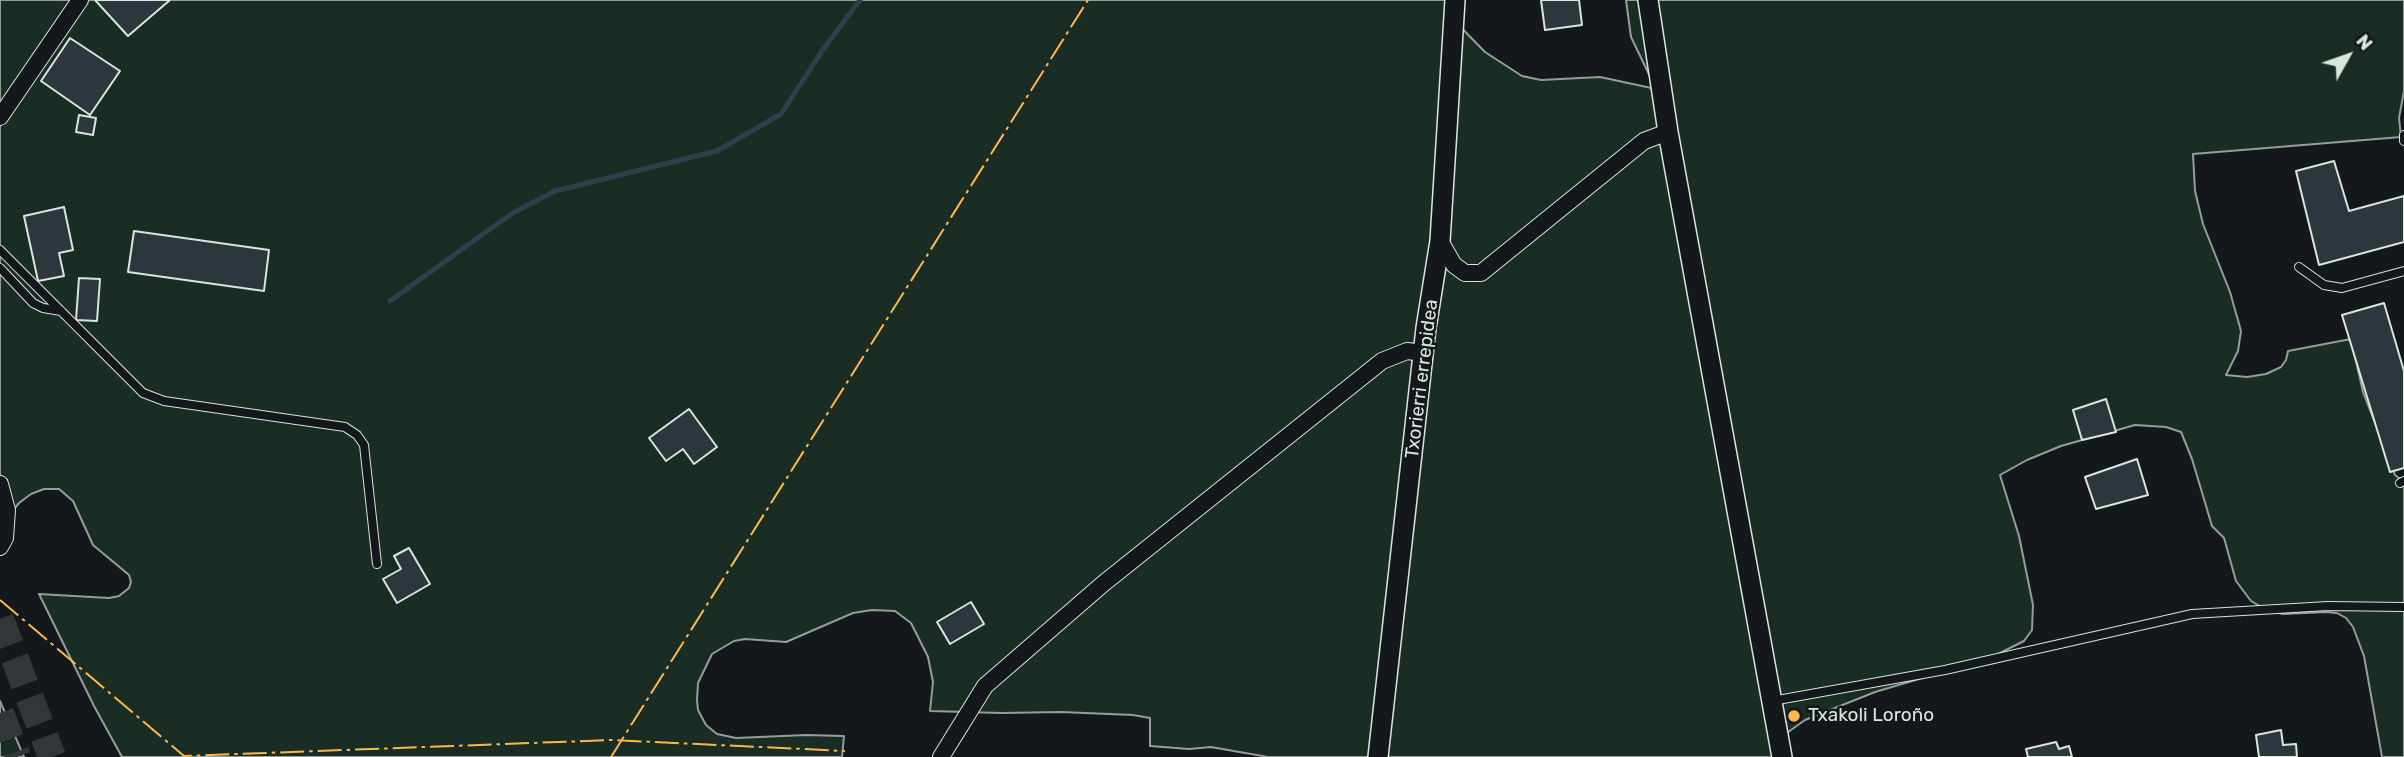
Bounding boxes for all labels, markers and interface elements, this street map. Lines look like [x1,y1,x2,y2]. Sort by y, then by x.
north arrow [2313,21,2383,91]
text: N [2351,30,2378,55]
street label: Txorierri errepidea [1401,298,1443,460]
place label: Txakoli Loroño [1808,705,1934,727]
marker: Txakoli Loroño [1786,708,1802,724]

